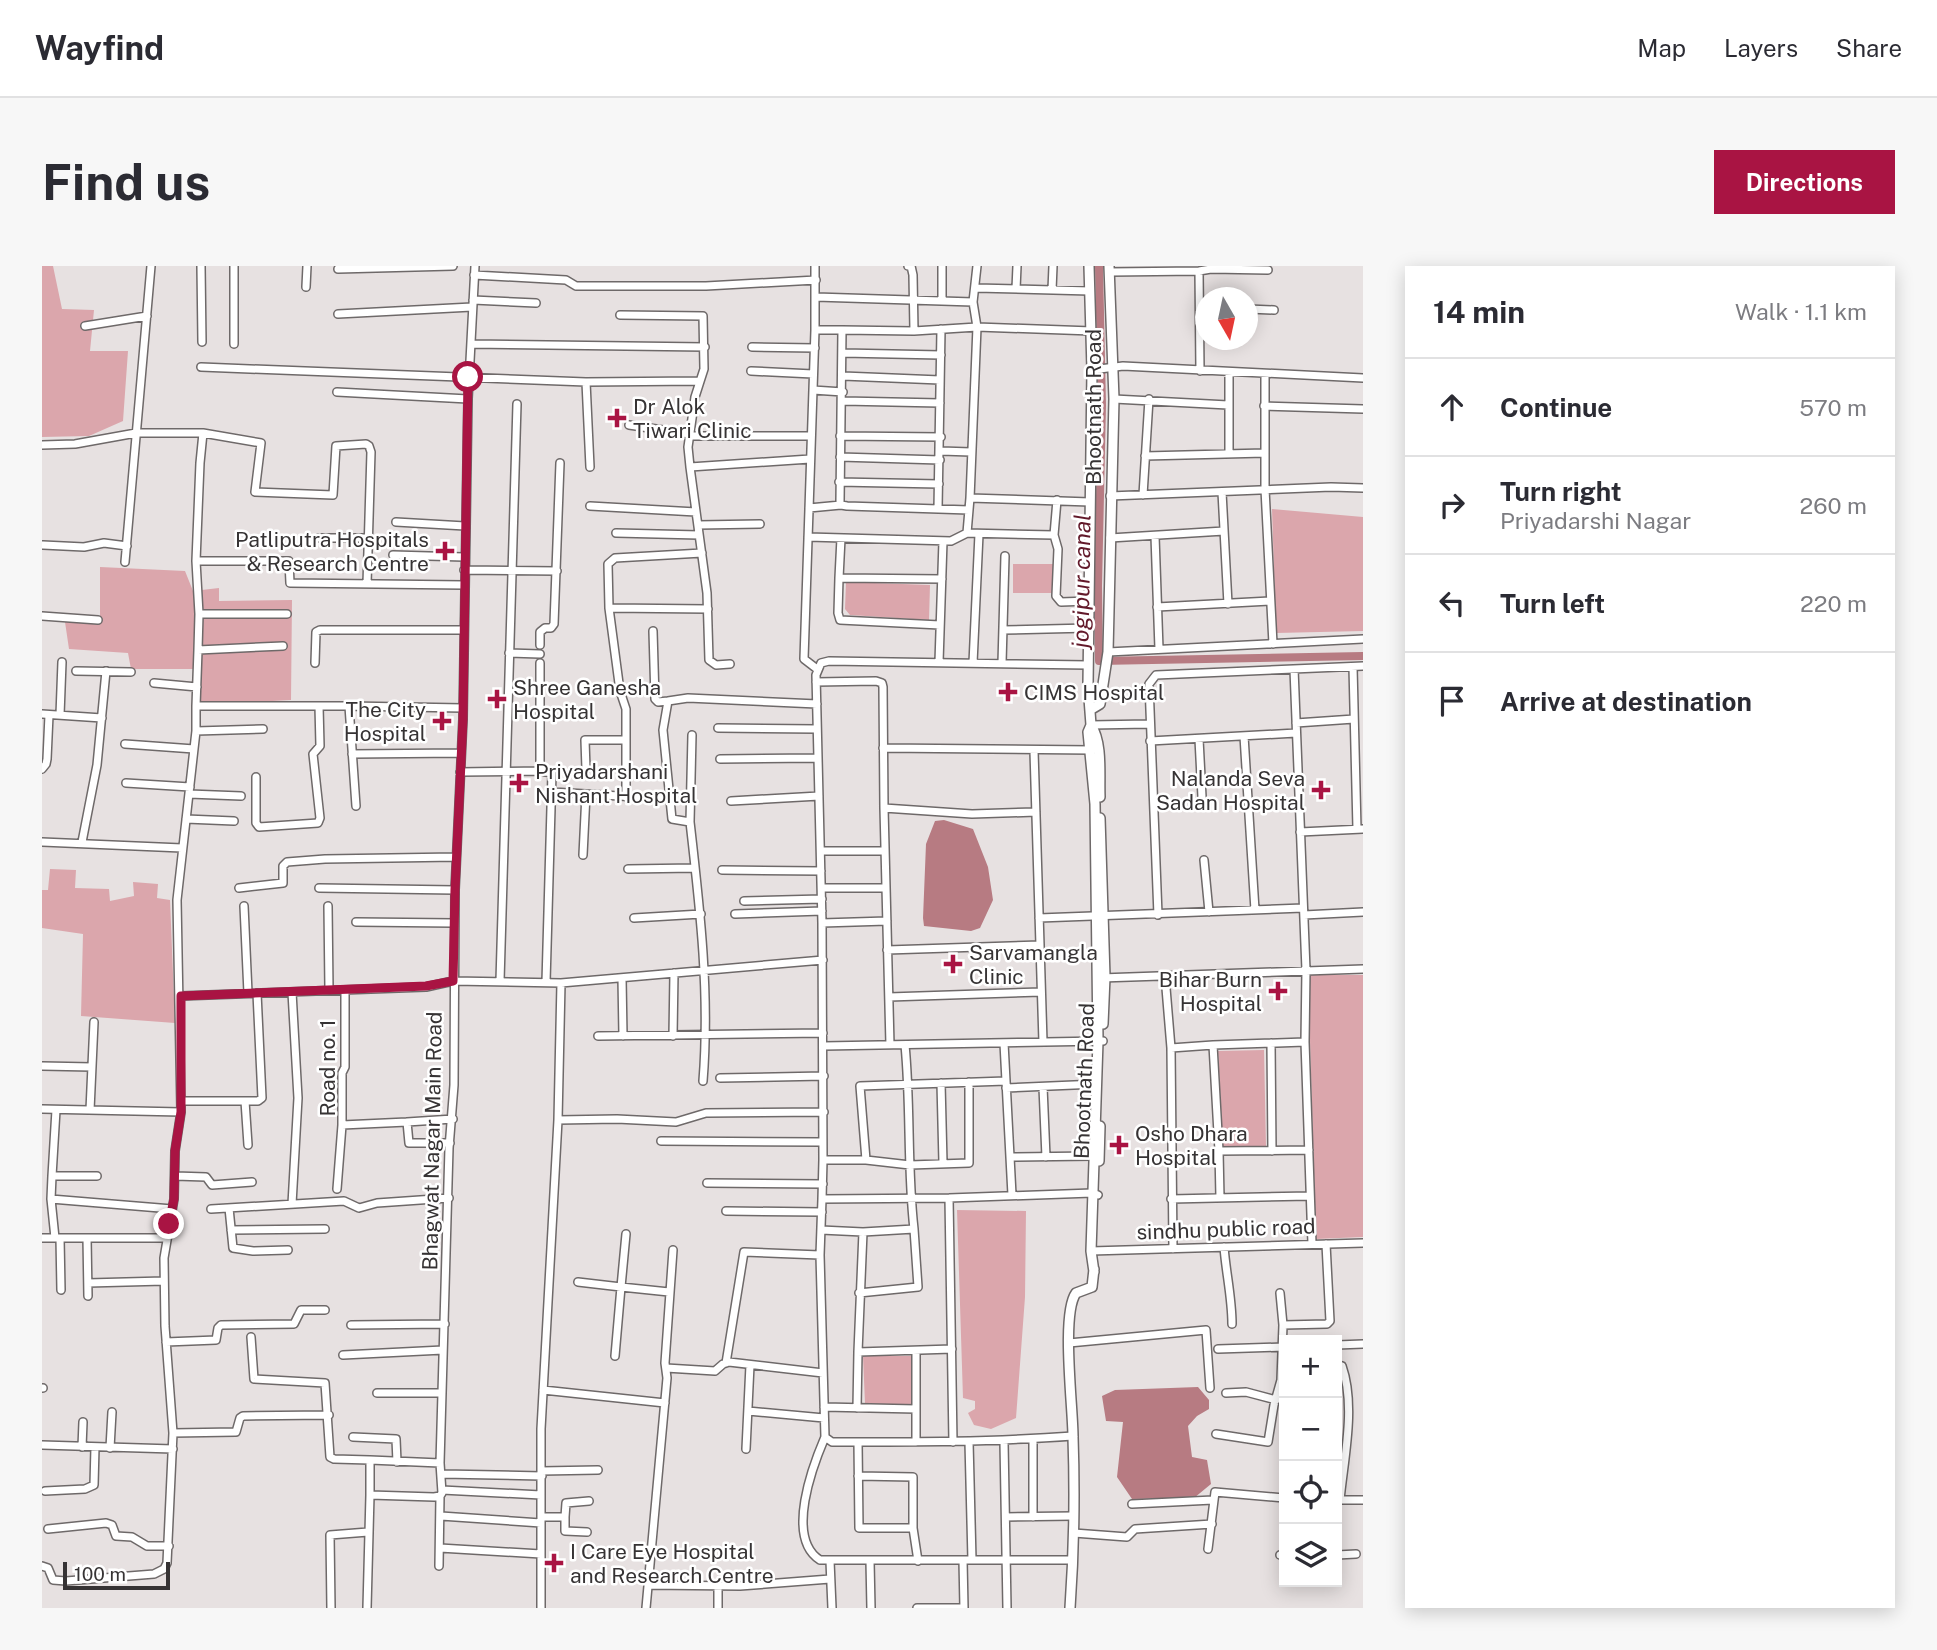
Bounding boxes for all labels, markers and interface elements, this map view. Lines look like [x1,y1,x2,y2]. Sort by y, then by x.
text: Wayfind [35,29,164,67]
text: Map [1637,34,1686,62]
text: Layers [1724,34,1798,62]
text: Share [1836,34,1902,62]
button: Directions [1714,150,1895,214]
text: Find us [42,153,210,211]
north arrow [1195,287,1258,350]
text: 14 min [1433,294,1525,330]
text: Walk · 1.1 km [1735,298,1867,325]
street label: Bhootnath Road [1081,329,1106,485]
route start [452,361,483,392]
icon: ahead [1433,388,1471,426]
text: Continue [1500,392,1612,423]
place label: Dr Alok Tiwari Clinic [633,394,752,443]
text: 570 m [1799,394,1867,421]
marker: Dr Alok Tiwari Clinic [607,408,627,428]
text: Turn right [1500,476,1622,507]
icon: right [1433,486,1471,524]
text: 260 m [1800,492,1867,519]
text: Priyadarshi Nagar [1500,507,1691,534]
water label: jogipur canal [1066,514,1096,650]
place label: Patliputra Hospitals & Research Centre [235,527,429,576]
marker: Patliputra Hospitals & Research Centre [435,541,455,561]
icon: left [1433,584,1471,622]
text: Turn left [1500,588,1605,619]
text: 220 m [1800,590,1867,617]
place label: Shree Ganesha Hospital [513,675,661,724]
place label: CIMS Hospital [1024,680,1164,705]
marker: CIMS Hospital [998,682,1018,702]
icon: arrive [1433,682,1471,720]
text: Arrive at destination [1500,686,1752,717]
marker: Shree Ganesha Hospital [487,689,507,709]
place label: The City Hospital [344,697,426,746]
marker: The City Hospital [432,711,452,731]
place label: Priyadarshani Nishant Hospital [535,759,697,808]
place label: Nalanda Seva Sadan Hospital [1156,766,1305,815]
marker: Priyadarshani Nishant Hospital [509,773,529,793]
marker: Nalanda Seva Sadan Hospital [1311,780,1331,800]
place label: Sarvamangla Clinic [969,940,1098,989]
marker: Sarvamangla Clinic [943,954,963,974]
place label: Bihar Burn Hospital [1159,967,1262,1016]
marker: Bihar Burn Hospital [1268,981,1288,1001]
street label: Bhootnath Road [1069,1003,1099,1159]
street label: Bhagwat Nagar Main Road [417,1011,447,1271]
street label: Road no. 1 [315,1019,340,1117]
place label: Osho Dhara Hospital [1135,1121,1248,1170]
marker: Osho Dhara Hospital [1109,1135,1129,1155]
route end [153,1208,184,1239]
street label: sindhu public road [1136,1213,1316,1245]
map controls [1279,1335,1342,1587]
button: + [1279,1335,1342,1398]
button: − [1279,1398,1342,1461]
button: locate [1279,1461,1342,1524]
button: layers [1279,1524,1342,1587]
place label: I Care Eye Hospital and Research Centre [570,1539,774,1588]
marker: I Care Eye Hospital and Research Centre [544,1553,564,1573]
scale bar [63,1559,170,1591]
text: 100 m [74,1563,126,1585]

